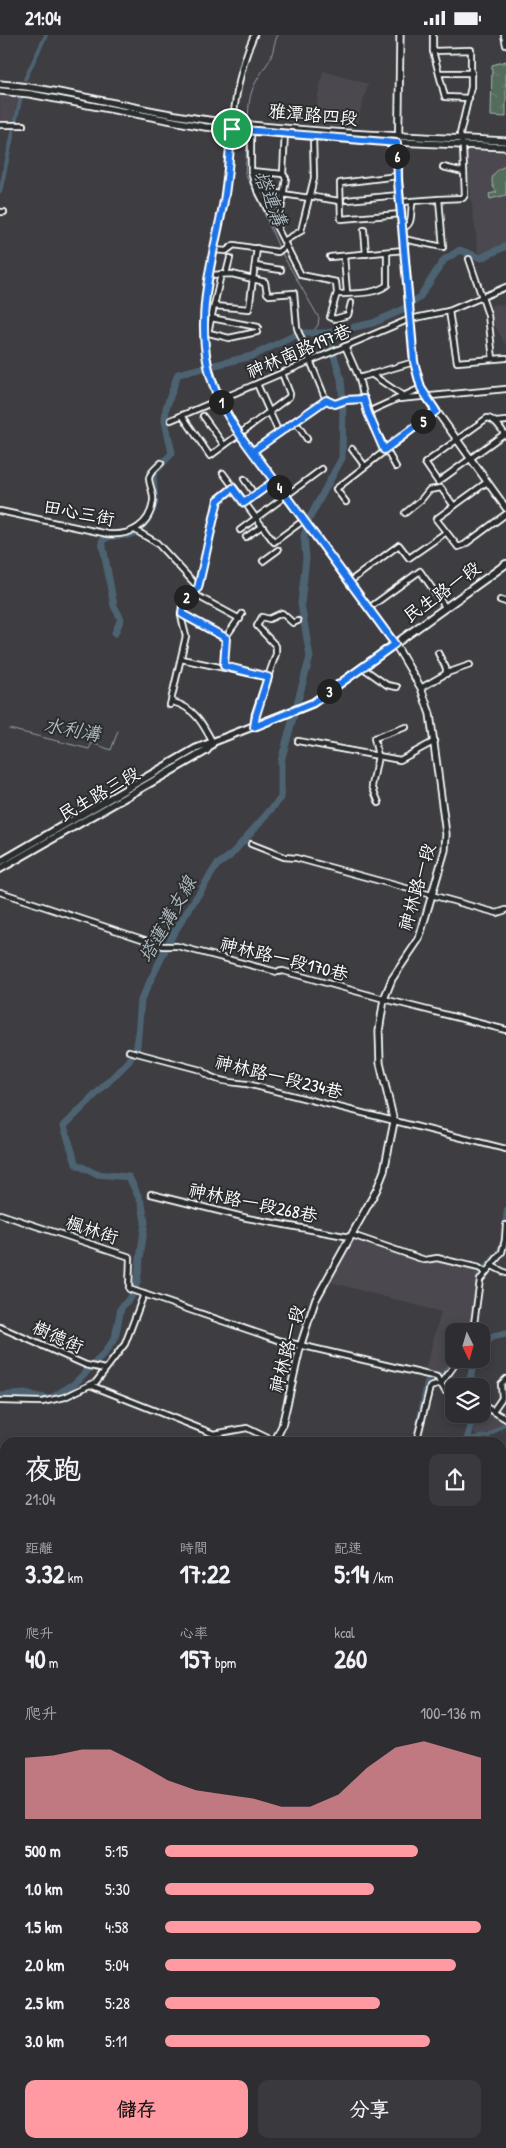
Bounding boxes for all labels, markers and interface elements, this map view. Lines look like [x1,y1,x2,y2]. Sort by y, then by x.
text: 21:04 [25,5,61,31]
street label: 雅潭路四段 [267,98,359,131]
pin [211,108,253,150]
icon: arrive [218,115,246,143]
pin: 6 [384,143,410,169]
text: 6 [395,147,400,166]
water label: 塔連溝 [248,167,294,231]
street label: 神林南路197巷 [242,317,355,384]
pin: 1 [208,389,234,415]
text: 1 [219,393,224,412]
pin: 5 [410,409,436,433]
text: 5 [421,412,426,431]
pin: 4 [266,475,292,499]
text: 4 [277,478,282,497]
street label: 田心三街 [41,493,117,532]
street label: 民生路一段 [398,555,485,628]
pin: 2 [174,585,198,609]
text: 2 [183,588,190,607]
pin: 3 [316,679,342,703]
text: 3 [326,682,333,701]
water label: 水利溝 [42,711,104,747]
street label: 民生路三段 [54,760,144,827]
street label: 神林路一段 [392,840,441,934]
water label: 塔蓮溝支線 [132,871,203,967]
street label: 神林路一段170巷 [217,930,351,987]
street label: 神林路一段234巷 [212,1049,346,1105]
street label: 神林路一段268巷 [186,1177,320,1228]
street label: 楓林街 [63,1209,122,1250]
street label: 神林路一段 [263,1302,310,1396]
street label: 樹德街 [28,1314,88,1359]
north arrow [445,1323,490,1367]
map controls [445,1323,490,1423]
button: layers [445,1378,490,1423]
text: 夜跑 [25,1450,81,1488]
button: share [429,1454,481,1506]
text: 21:04 [25,1488,55,1510]
text: 距離 [25,1538,53,1557]
text: 時間 [180,1538,208,1557]
text: 配速 [334,1538,362,1557]
text: 3.32 [25,1557,64,1591]
text: 17:22 [180,1557,230,1591]
text: 5:14 [334,1557,369,1591]
text: km [64,1568,83,1587]
text: /km [369,1568,394,1587]
text: 爬升 [25,1623,53,1642]
text: 心率 [180,1623,208,1642]
text: kcal [334,1623,355,1642]
text: 40 [25,1642,46,1676]
text: 157 [180,1642,212,1676]
text: 260 [334,1642,367,1676]
text: m [46,1653,58,1672]
text: bpm [212,1653,236,1672]
text: 爬升 [25,1702,57,1724]
text: 100–136 m [420,1702,481,1724]
text: 500 m [25,1840,61,1862]
text: 5:15 [105,1840,128,1862]
text: 1.0 km [25,1878,63,1900]
text: 5:30 [105,1878,130,1900]
text: 1.5 km [25,1916,62,1938]
text: 4:58 [105,1916,128,1938]
text: 2.0 km [25,1954,64,1976]
text: 5:04 [105,1954,129,1976]
text: 2.5 km [25,1992,64,2014]
text: 5:28 [105,1992,130,2014]
text: 3.0 km [25,2030,64,2052]
text: 5:11 [105,2030,127,2052]
button: 儲存 [25,2080,248,2138]
button: 分享 [258,2080,481,2138]

